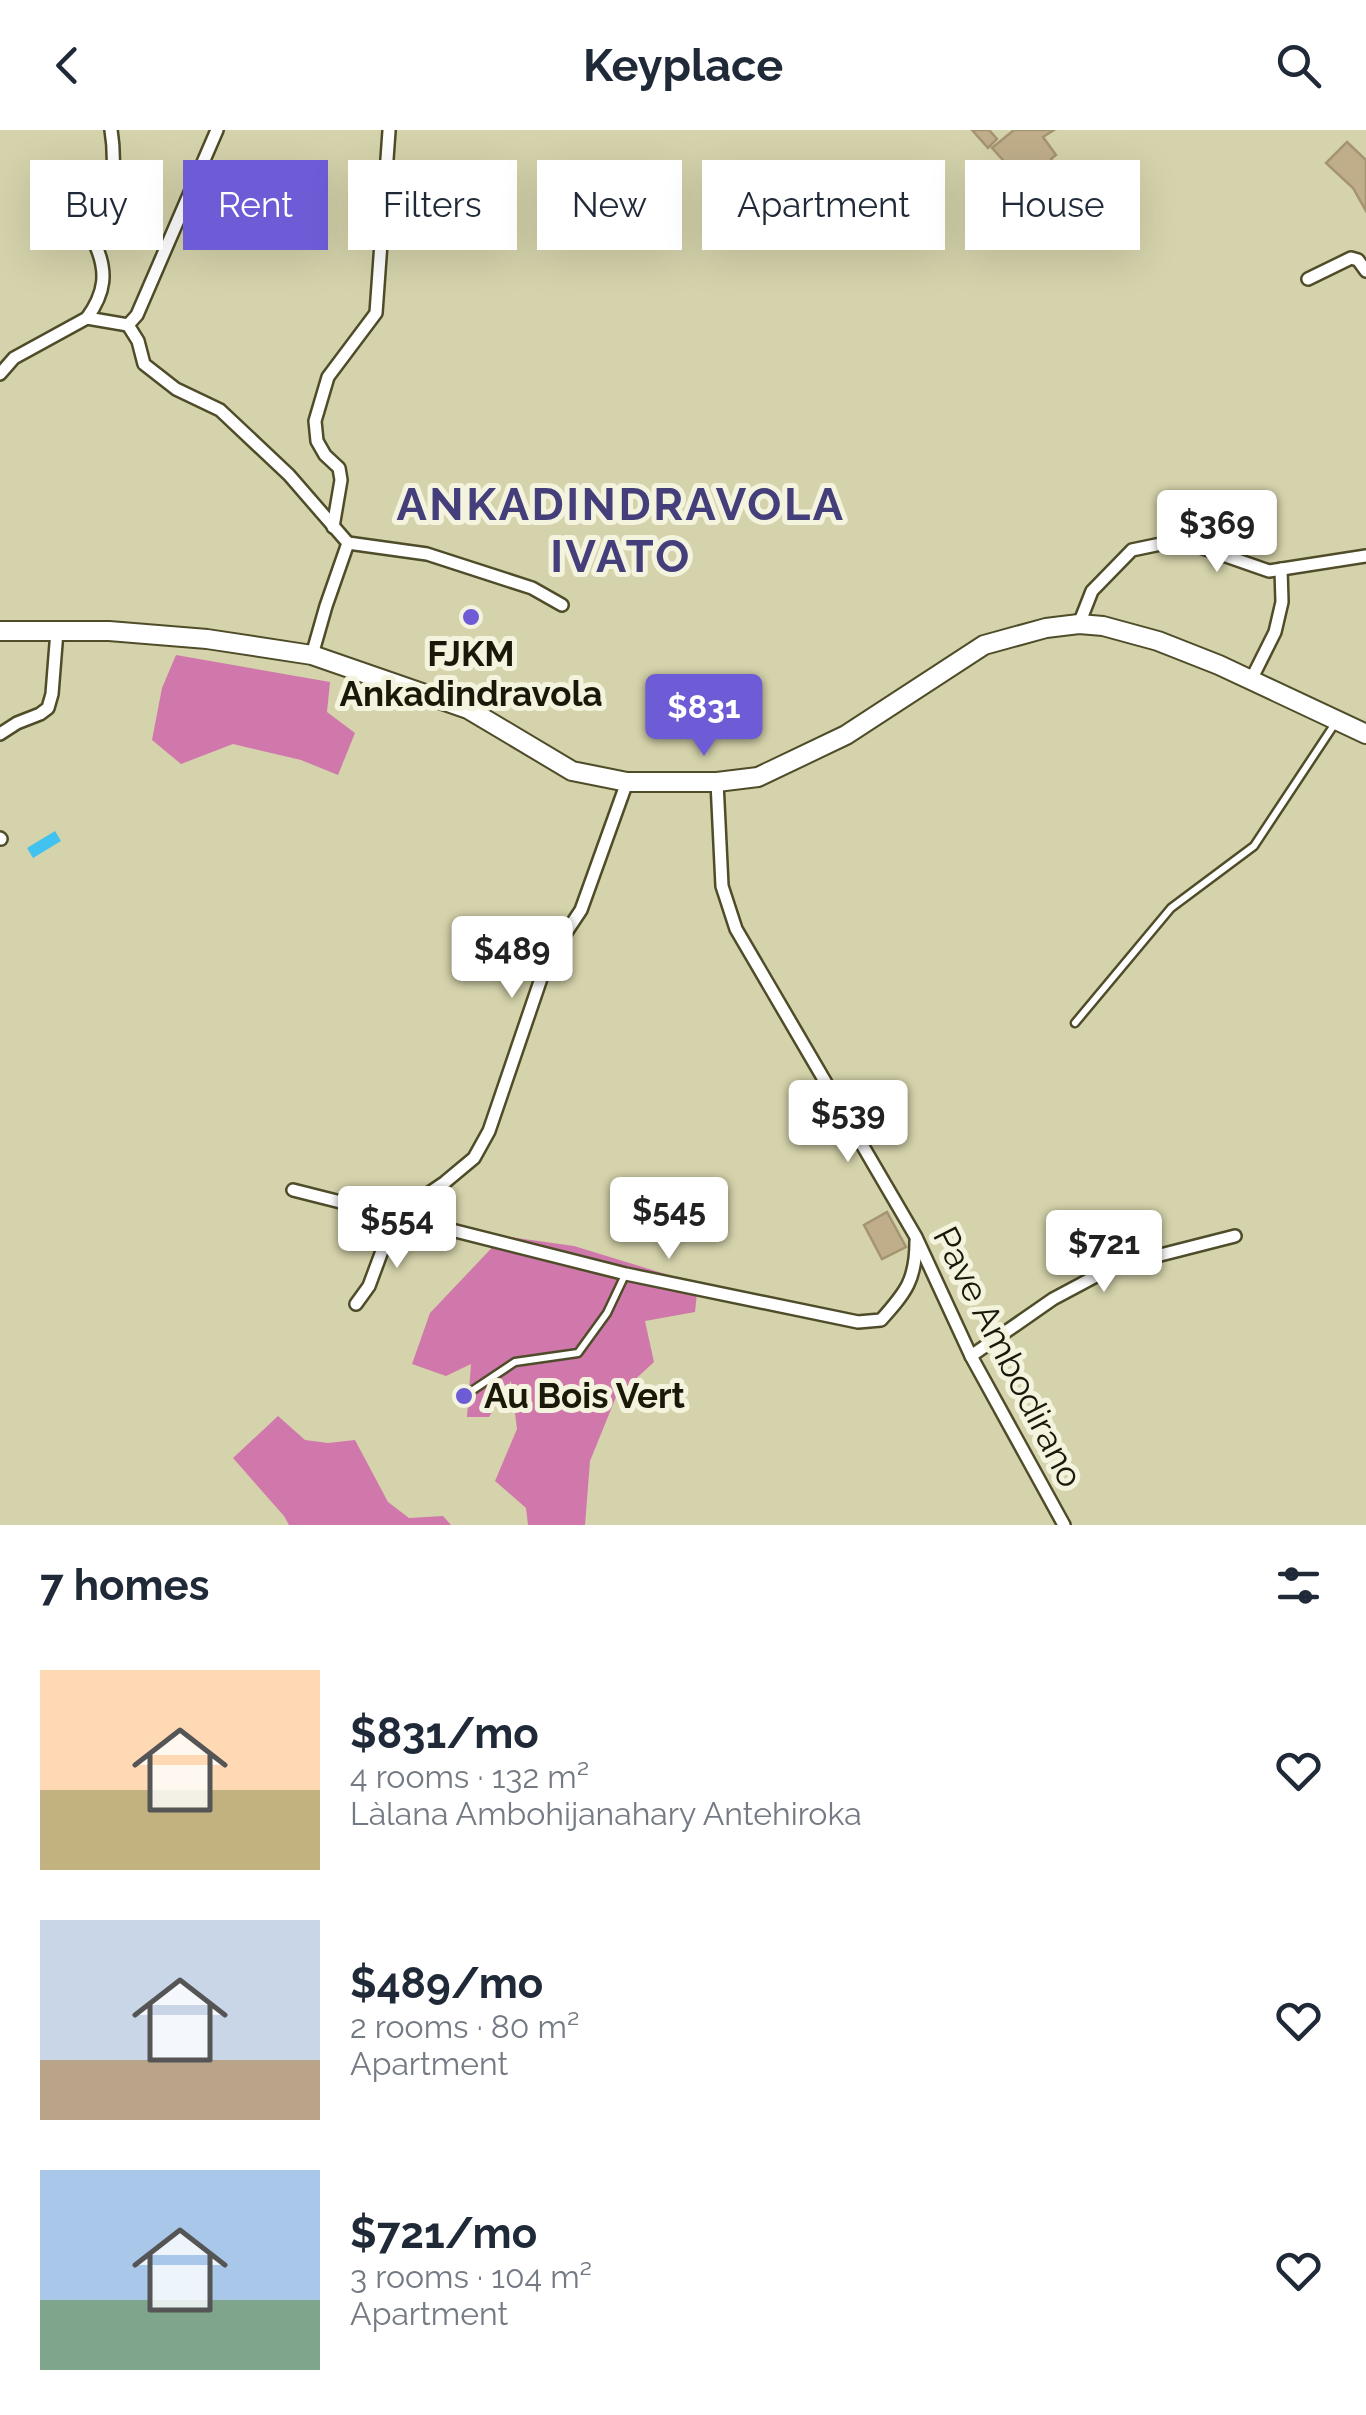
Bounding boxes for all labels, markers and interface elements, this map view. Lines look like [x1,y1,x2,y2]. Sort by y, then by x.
icon: back [40,38,95,93]
icon: search [1271,38,1326,93]
text: Keyplace [583,39,783,92]
chip: Buy [30,160,163,250]
chip: Rent [183,160,328,250]
chip: Filters [348,160,517,250]
chip: New [537,160,682,250]
chip: Apartment [702,160,945,250]
chip: House [965,160,1140,250]
district label: ANKADINDRAVOLA IVATO [397,478,845,583]
pin: $369 [1158,490,1276,575]
text: $369 [1179,504,1255,541]
marker: FJKM Ankadindravola [460,606,482,628]
place label: FJKM Ankadindravola [339,633,603,714]
pin: $831 [645,674,763,759]
text: $831 [667,688,741,725]
pin: $489 [453,916,571,1001]
text: $489 [474,930,550,967]
pin: $539 [789,1080,907,1165]
text: $539 [811,1094,885,1131]
pin: $545 [610,1177,728,1262]
pin: $554 [338,1186,456,1271]
text: $545 [632,1191,706,1228]
text: $554 [360,1200,434,1237]
pin: $721 [1045,1210,1163,1295]
street label: Pave Ambodirano [925,1220,1092,1494]
text: $721 [1068,1224,1140,1261]
place label: Au Bois Vert [484,1375,685,1416]
marker: Au Bois Vert [453,1385,475,1407]
icon: filters [1271,1558,1326,1613]
text: 7 homes [40,1561,209,1610]
text: $831/mo [350,1709,539,1758]
icon: home [120,1710,240,1830]
icon: heart [1271,1743,1326,1798]
text: 4 rooms · 132 m² [350,1758,589,1795]
text: Làlana Ambohijanahary Antehiroka [350,1795,862,1832]
text: $489/mo [350,1959,543,2008]
icon: home [120,1960,240,2080]
icon: heart [1271,1993,1326,2048]
text: 2 rooms · 80 m² [350,2008,579,2045]
text: Apartment [350,2045,508,2082]
text: $721/mo [350,2209,537,2258]
icon: home [120,2210,240,2330]
icon: heart [1271,2243,1326,2298]
text: 3 rooms · 104 m² [350,2258,592,2295]
text: Apartment [350,2295,508,2332]

